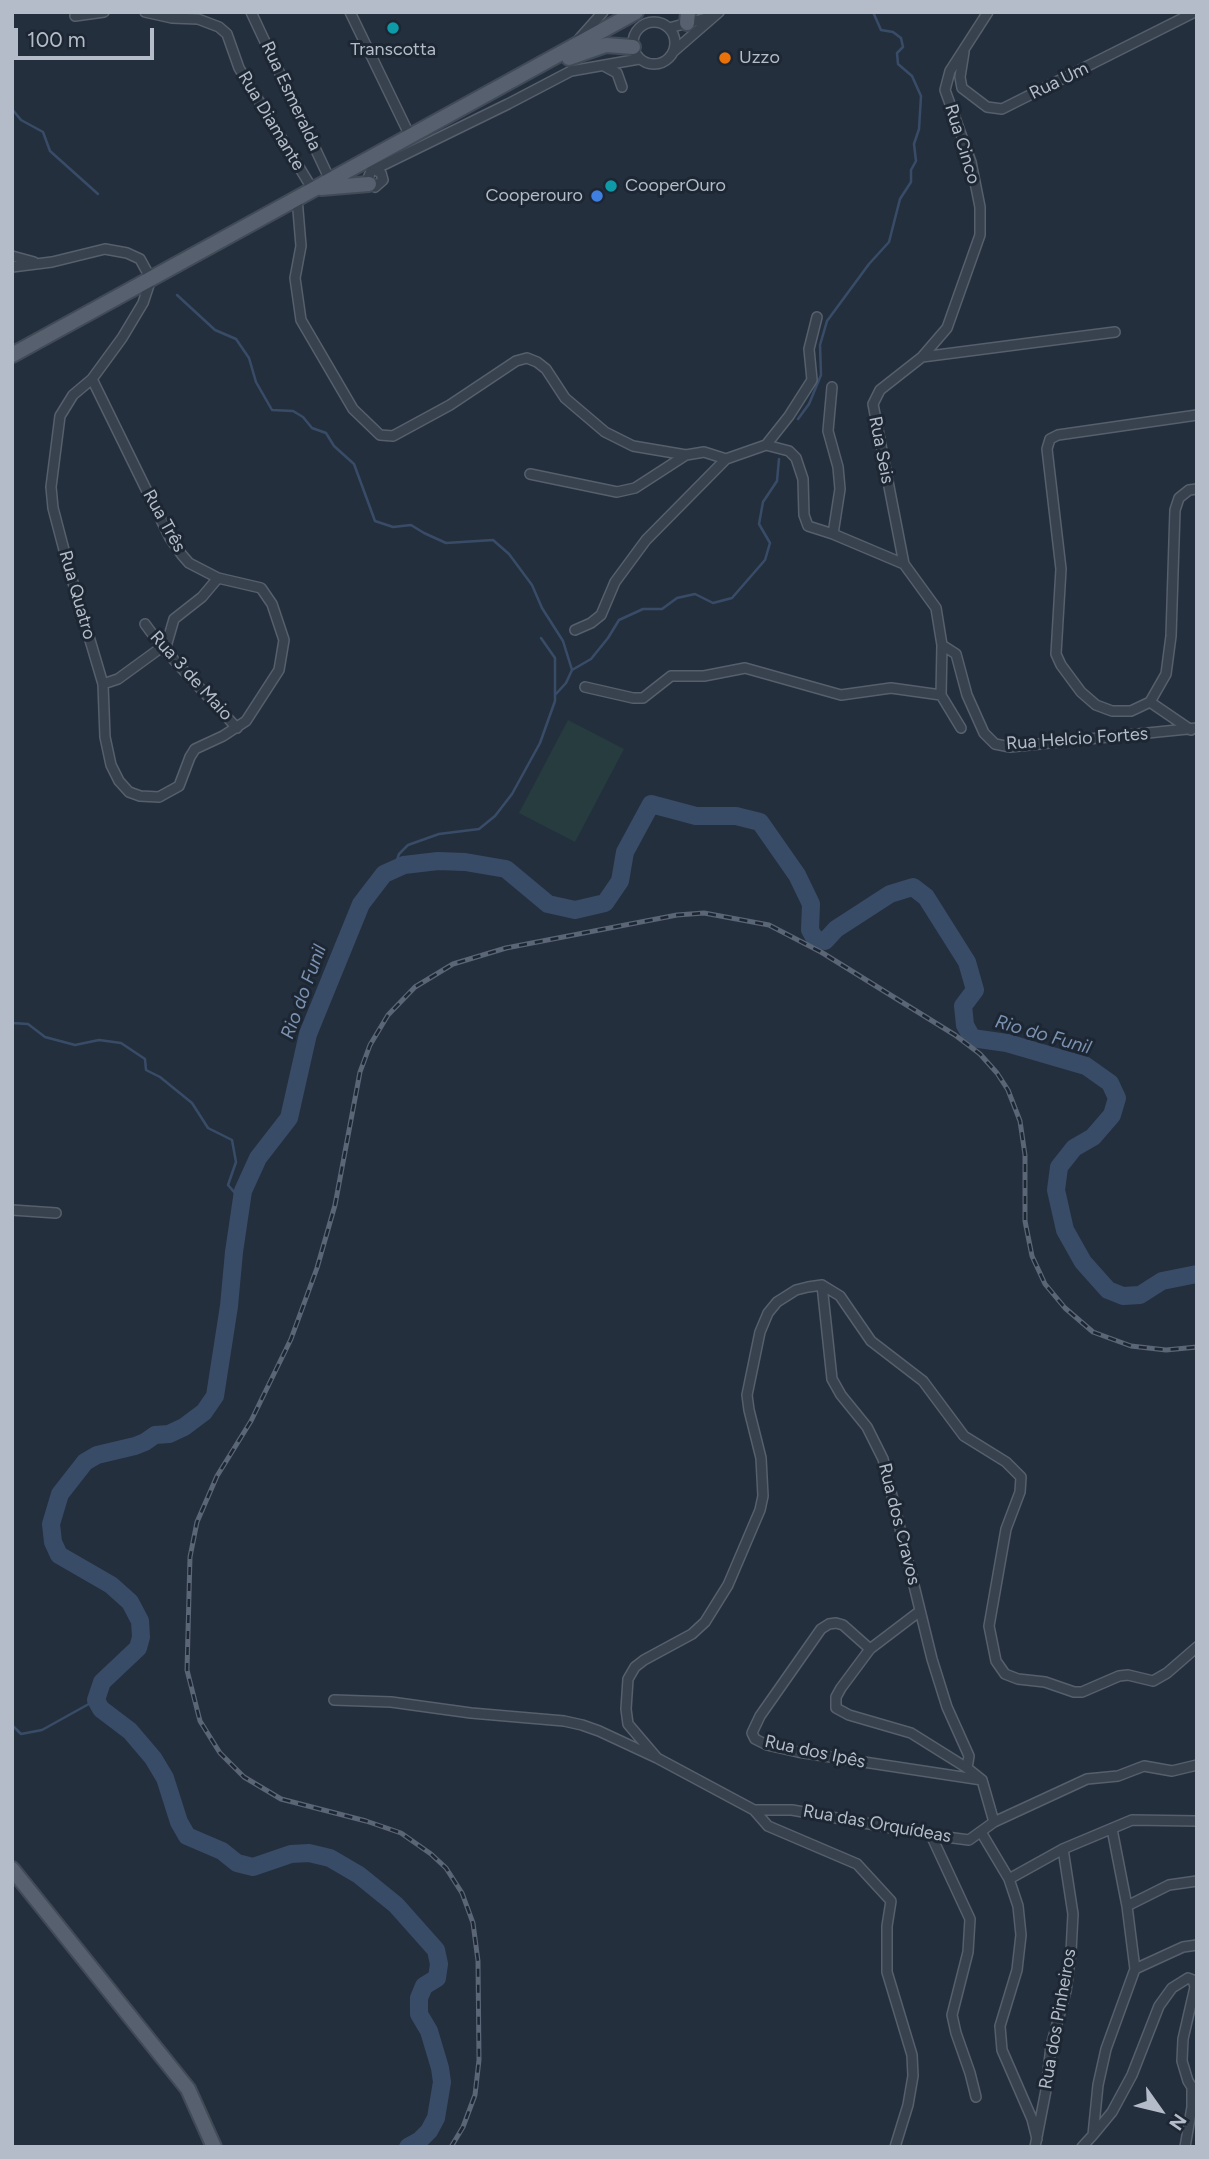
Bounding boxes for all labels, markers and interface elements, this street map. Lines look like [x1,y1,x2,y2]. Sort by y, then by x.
scale bar [18,14,158,58]
marker: Transcotta [385,20,401,36]
text: 100 m [27,27,86,52]
street label: Rua Esmeralda [256,38,326,154]
place label: Transcotta [350,39,436,61]
place label: Uzzo [739,47,780,69]
marker: Uzzo [717,50,733,66]
street label: Rua Um [1026,57,1092,105]
street label: Rua Diamante [233,68,309,174]
street label: Rua Cinco [940,101,984,187]
place label: CooperOuro [625,175,726,197]
marker: CooperOuro [603,178,619,194]
place label: Cooperouro [486,185,583,207]
marker: Cooperouro [589,188,605,204]
street label: Rua Seis [864,414,898,486]
street label: Rua Três [138,486,190,556]
street label: Rua Quatro [54,548,100,642]
street label: Rua 3 de Maio [145,627,237,725]
street label: Rua Helcio Fortes [1005,723,1149,755]
water label: Rio do Funil [276,942,332,1042]
water label: Rio do Funil [992,1010,1094,1060]
street label: Rua dos Cravos [873,1461,925,1587]
street label: Rua dos Ipês [763,1731,867,1773]
street label: Rua das Orquídeas [801,1800,953,1848]
street label: Rua dos Pinheiros [1035,1947,1081,2091]
north arrow [1125,2075,1195,2145]
text: N [1164,2110,1191,2135]

